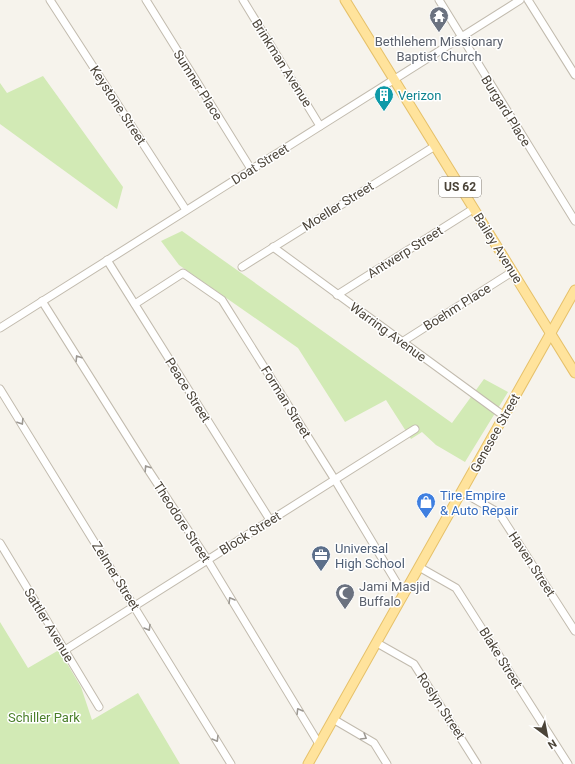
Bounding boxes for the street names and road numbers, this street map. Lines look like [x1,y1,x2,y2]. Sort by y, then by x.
street label: Brinkman Avenue [249,16,315,110]
street label: Sumner Place [170,47,226,123]
street label: Keystone Street [87,63,149,147]
street label: Burgard Place [478,73,534,149]
street label: Doat Street [229,140,291,188]
road number: US 62 [439,177,481,197]
street label: Moeller Street [300,178,376,234]
street label: Bailey Avenue [470,210,526,286]
street label: Antwerp Street [365,223,445,281]
street label: Boehm Place [421,280,493,334]
street label: Warring Avenue [347,299,429,365]
street label: Peace Street [162,355,214,425]
street label: Forman Street [258,363,314,441]
street label: Genesee Street [467,391,523,475]
street label: Theodore Street [150,479,214,565]
street label: Block Street [217,508,283,558]
street label: Haven Street [506,529,558,599]
street label: Zelmer Street [89,539,143,613]
street label: Sattler Avenue [21,585,77,665]
street label: Blake Street [476,625,526,691]
street label: Roslyn Street [414,670,468,742]

